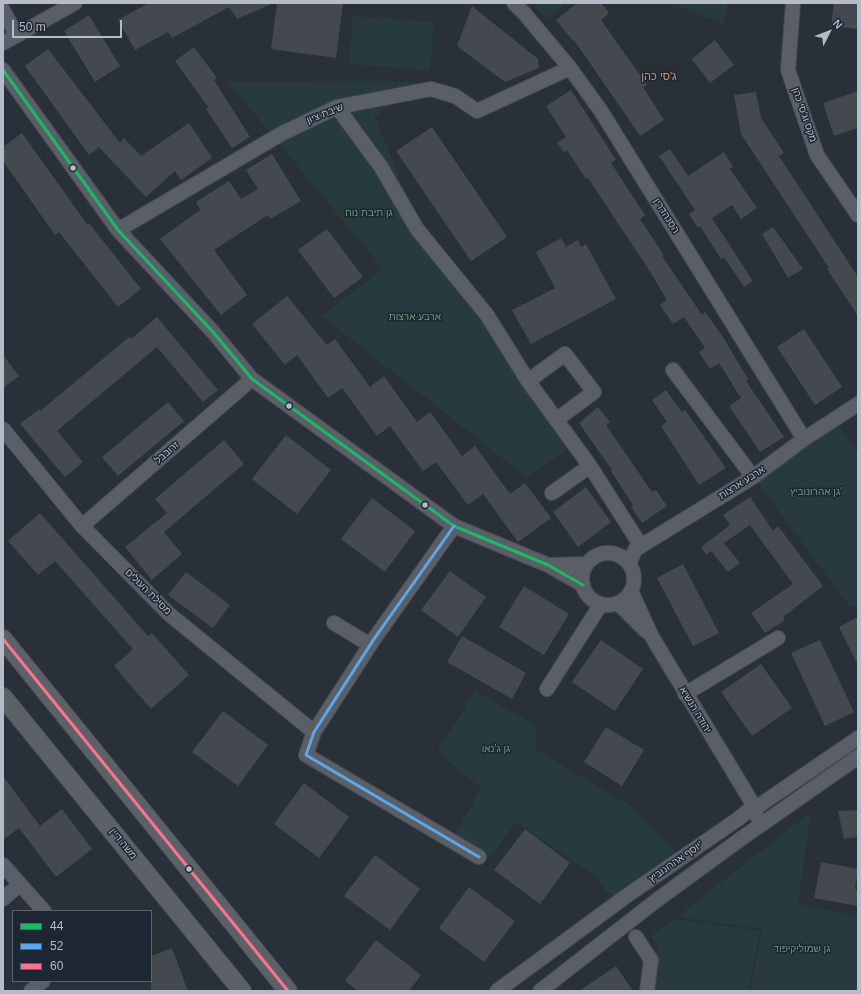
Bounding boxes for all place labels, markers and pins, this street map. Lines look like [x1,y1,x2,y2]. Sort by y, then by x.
unlabelled marker [68,163,78,173]
unlabelled marker [284,401,294,411]
unlabelled marker [420,500,430,510]
unlabelled marker [184,864,194,874]

